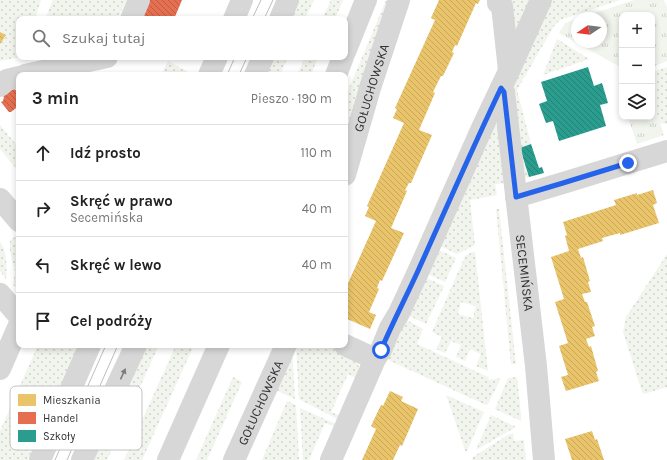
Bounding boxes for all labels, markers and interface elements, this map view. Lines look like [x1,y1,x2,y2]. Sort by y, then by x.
north arrow [571,12,607,48]
map controls [619,12,655,120]
button: + [619,12,655,48]
search box [16,16,348,60]
icon: search [30,27,52,49]
text: Szukaj tutaj [62,29,146,47]
street label: GOŁUCHOWSKA [350,41,392,133]
button: − [619,48,655,84]
button: layers [619,84,655,120]
text: 3 min [32,88,79,108]
text: Pieszo · 190 m [251,91,332,106]
icon: ahead [32,142,54,164]
text: Idź prosto [70,144,141,162]
text: 110 m [300,145,332,160]
route end [619,154,637,172]
text: Skręć w prawo [70,192,173,210]
icon: right [32,198,54,220]
text: 40 m [302,201,332,216]
text: Secemińska [70,210,143,225]
street label: SECEMIŃSKA [513,234,537,313]
icon: left [32,254,54,276]
text: Skręć w lewo [70,256,162,274]
text: 40 m [302,257,332,272]
icon: arrive [32,310,54,332]
text: Cel podróży [70,312,152,330]
route start [372,341,390,359]
street label: GOŁUCHOWSKA [234,357,286,447]
one-way arrow [120,368,126,380]
legend [10,386,142,450]
text: Mieszkania [43,394,100,407]
text: Handel [43,412,78,425]
text: Szkoły [43,430,75,443]

